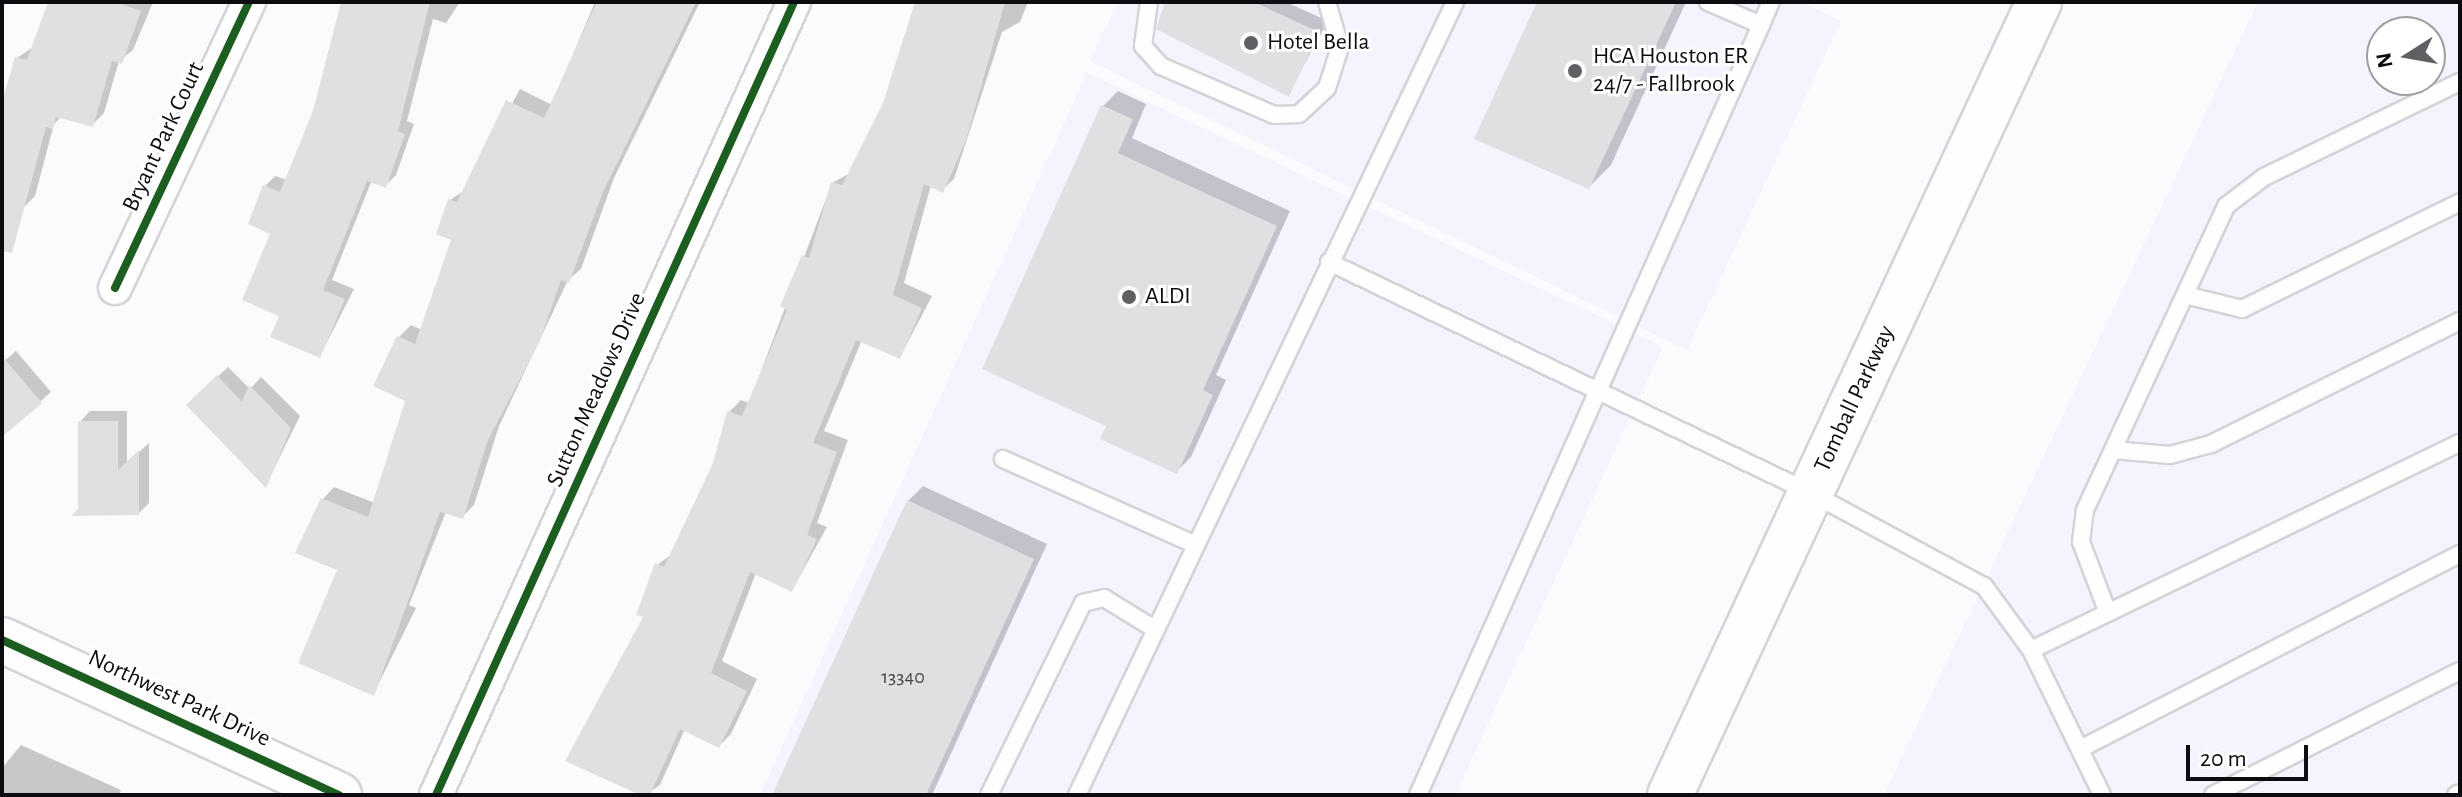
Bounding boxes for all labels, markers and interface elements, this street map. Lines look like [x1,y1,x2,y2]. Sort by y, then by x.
north arrow [2366,16,2446,96]
place label: Hotel Bella [1267,29,1370,57]
marker: Hotel Bella [1242,34,1260,52]
place label: HCA Houston ER 24/7 - Fallbrook [1593,43,1748,99]
text: N [2372,51,2397,70]
street label: Bryant Park Court [117,58,211,216]
marker: HCA Houston ER 24/7 - Fallbrook [1564,60,1586,82]
place label: ALDI [1145,283,1191,311]
street label: Sutton Meadows Drive [541,288,653,492]
marker: ALDI [1120,288,1138,306]
street label: Tomball Parkway [1808,321,1902,477]
street label: Northwest Park Drive [83,644,275,754]
house number: 13340 [881,665,925,689]
scale bar [2190,729,2312,779]
text: 20 m [2200,747,2247,771]

